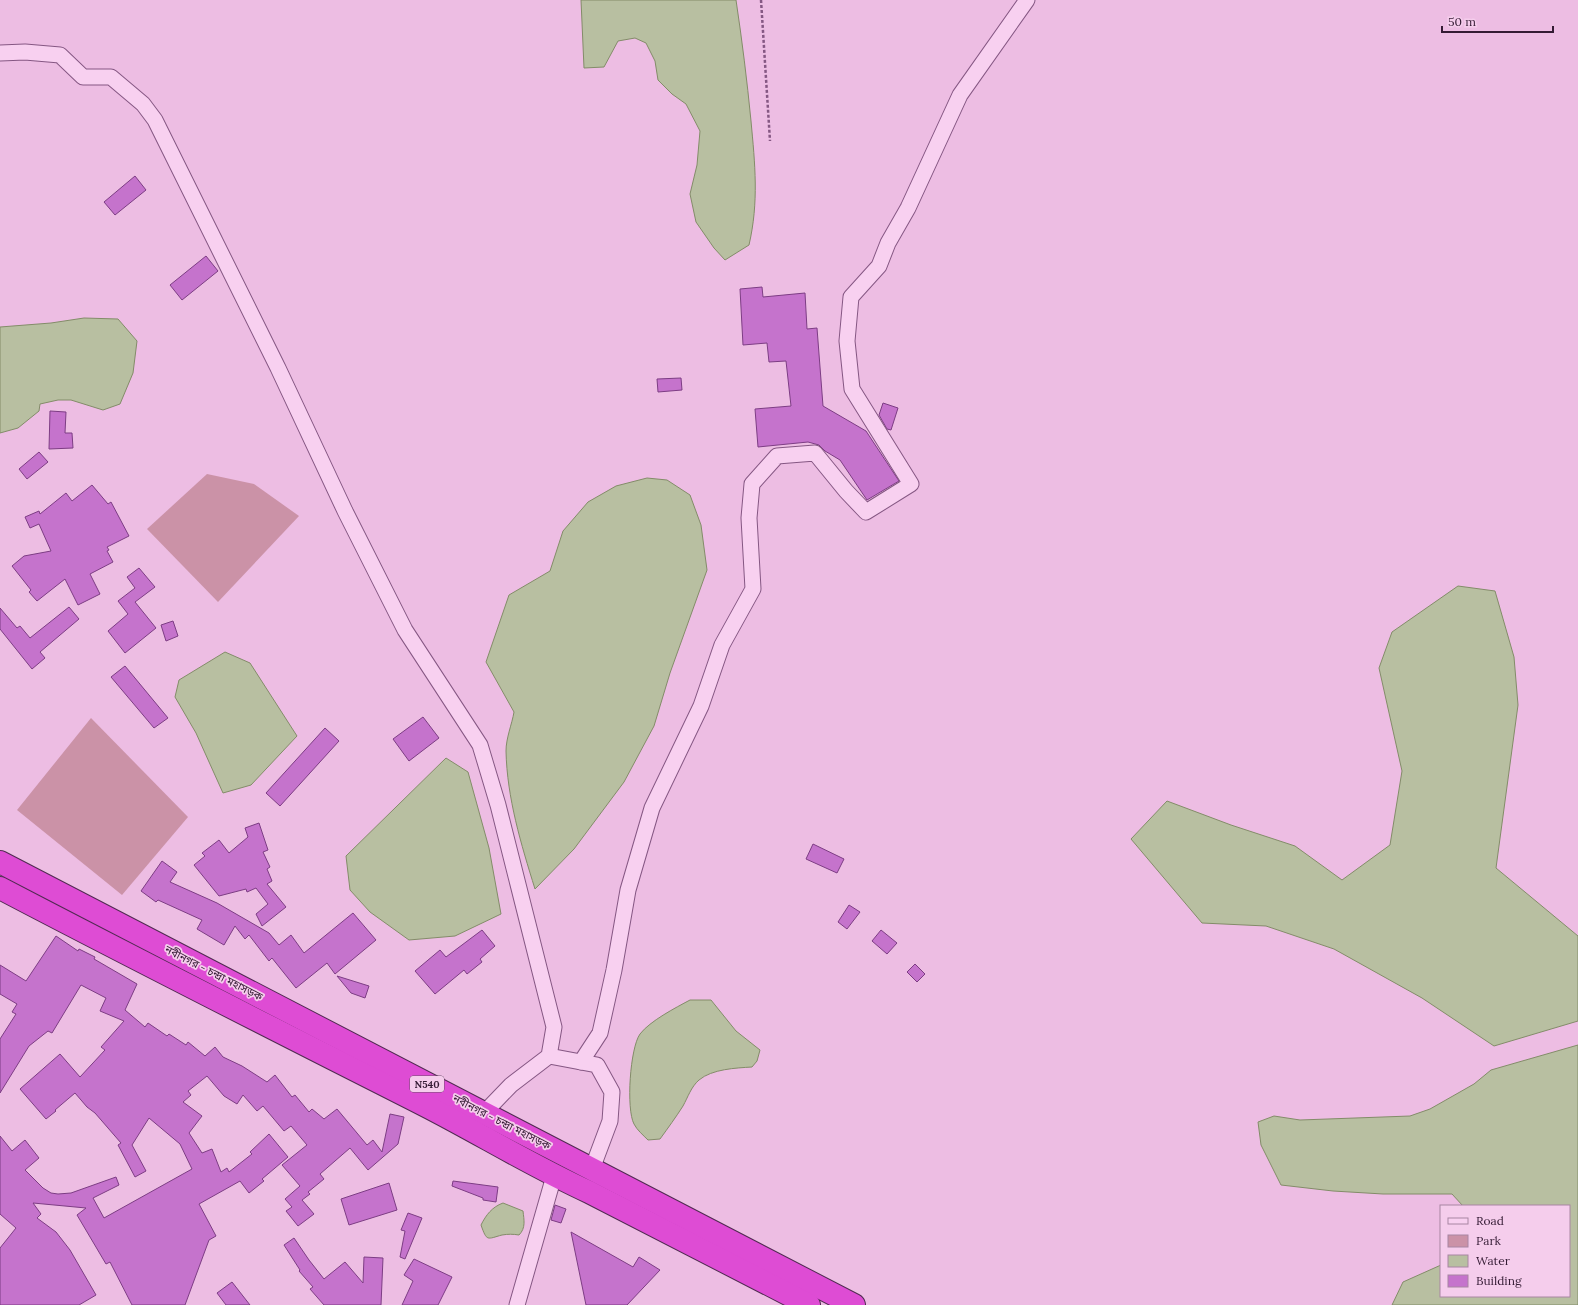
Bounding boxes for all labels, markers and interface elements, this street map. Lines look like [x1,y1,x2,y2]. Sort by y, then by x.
scale bar [1442,8,1553,34]
text: 50 m [1448,14,1476,29]
street label: নবীনগর - চন্দ্রা মহাসড়ক [162,942,265,1004]
road number: N540 [410,1076,444,1092]
street label: নবীনগর - চন্দ্রা মহাসড়ক [450,1091,553,1153]
legend [1440,1205,1570,1297]
text: Road [1476,1213,1504,1228]
text: Park [1476,1233,1502,1248]
text: Water [1476,1253,1511,1268]
text: Building [1476,1273,1522,1288]

